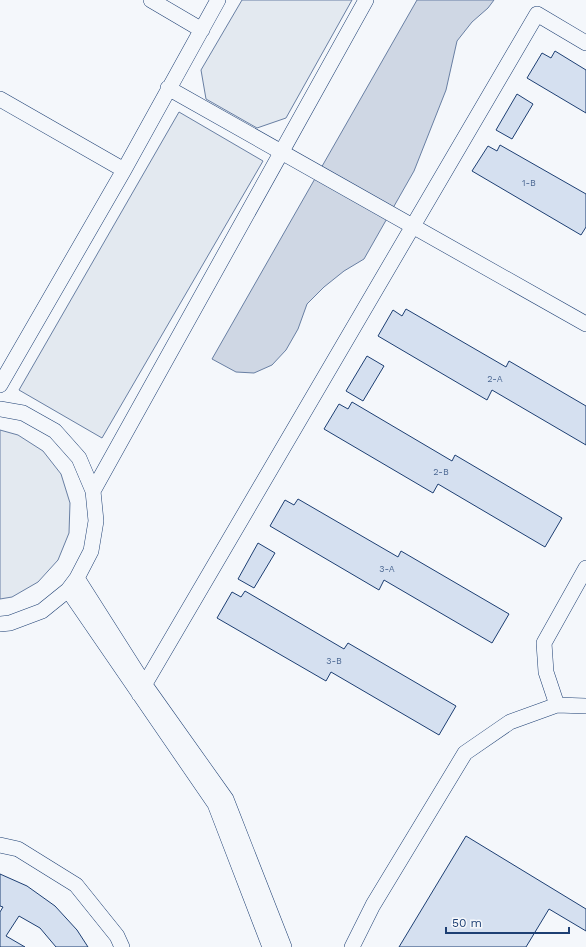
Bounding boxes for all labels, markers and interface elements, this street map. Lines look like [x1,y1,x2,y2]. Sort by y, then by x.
house number: 1-B [522,178,536,188]
house number: 2-A [487,374,503,384]
house number: 2-B [433,467,449,477]
house number: 3-A [379,564,395,574]
house number: 3-B [326,656,342,666]
scale bar [446,909,569,935]
text: 50 m [452,916,482,930]

